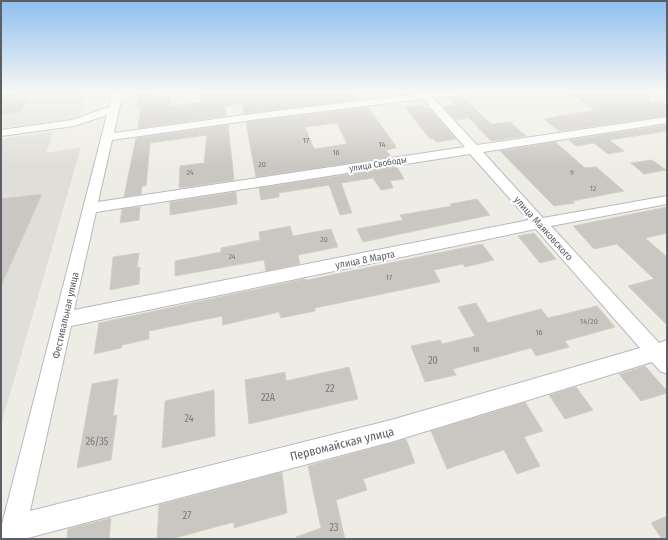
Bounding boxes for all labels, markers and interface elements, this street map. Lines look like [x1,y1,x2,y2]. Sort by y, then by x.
house number: 17 [303,136,310,145]
house number: 14 [379,140,386,149]
house number: 16 [332,148,340,157]
street label: улица Свободы [348,155,408,173]
house number: 20 [258,160,266,169]
house number: 24 [186,168,194,177]
house number: 9 [570,168,574,177]
house number: 12 [590,184,597,193]
street label: улица Маяковского [511,194,575,263]
house number: 20 [320,235,328,244]
street label: улица 8 Марта [334,248,396,272]
house number: 24 [228,252,236,261]
street label: Фестивальная улица [50,271,82,360]
house number: 17 [386,273,393,282]
house number: 14/20 [580,317,598,326]
house number: 16 [535,328,543,337]
house number: 18 [472,345,480,354]
house number: 20 [428,355,438,367]
house number: 22 [326,383,335,395]
house number: 22А [261,392,276,404]
house number: 24 [184,413,194,425]
street label: Первомайская улица [289,424,396,464]
house number: 26/35 [86,436,109,448]
house number: 27 [183,510,191,522]
house number: 23 [330,522,339,534]

